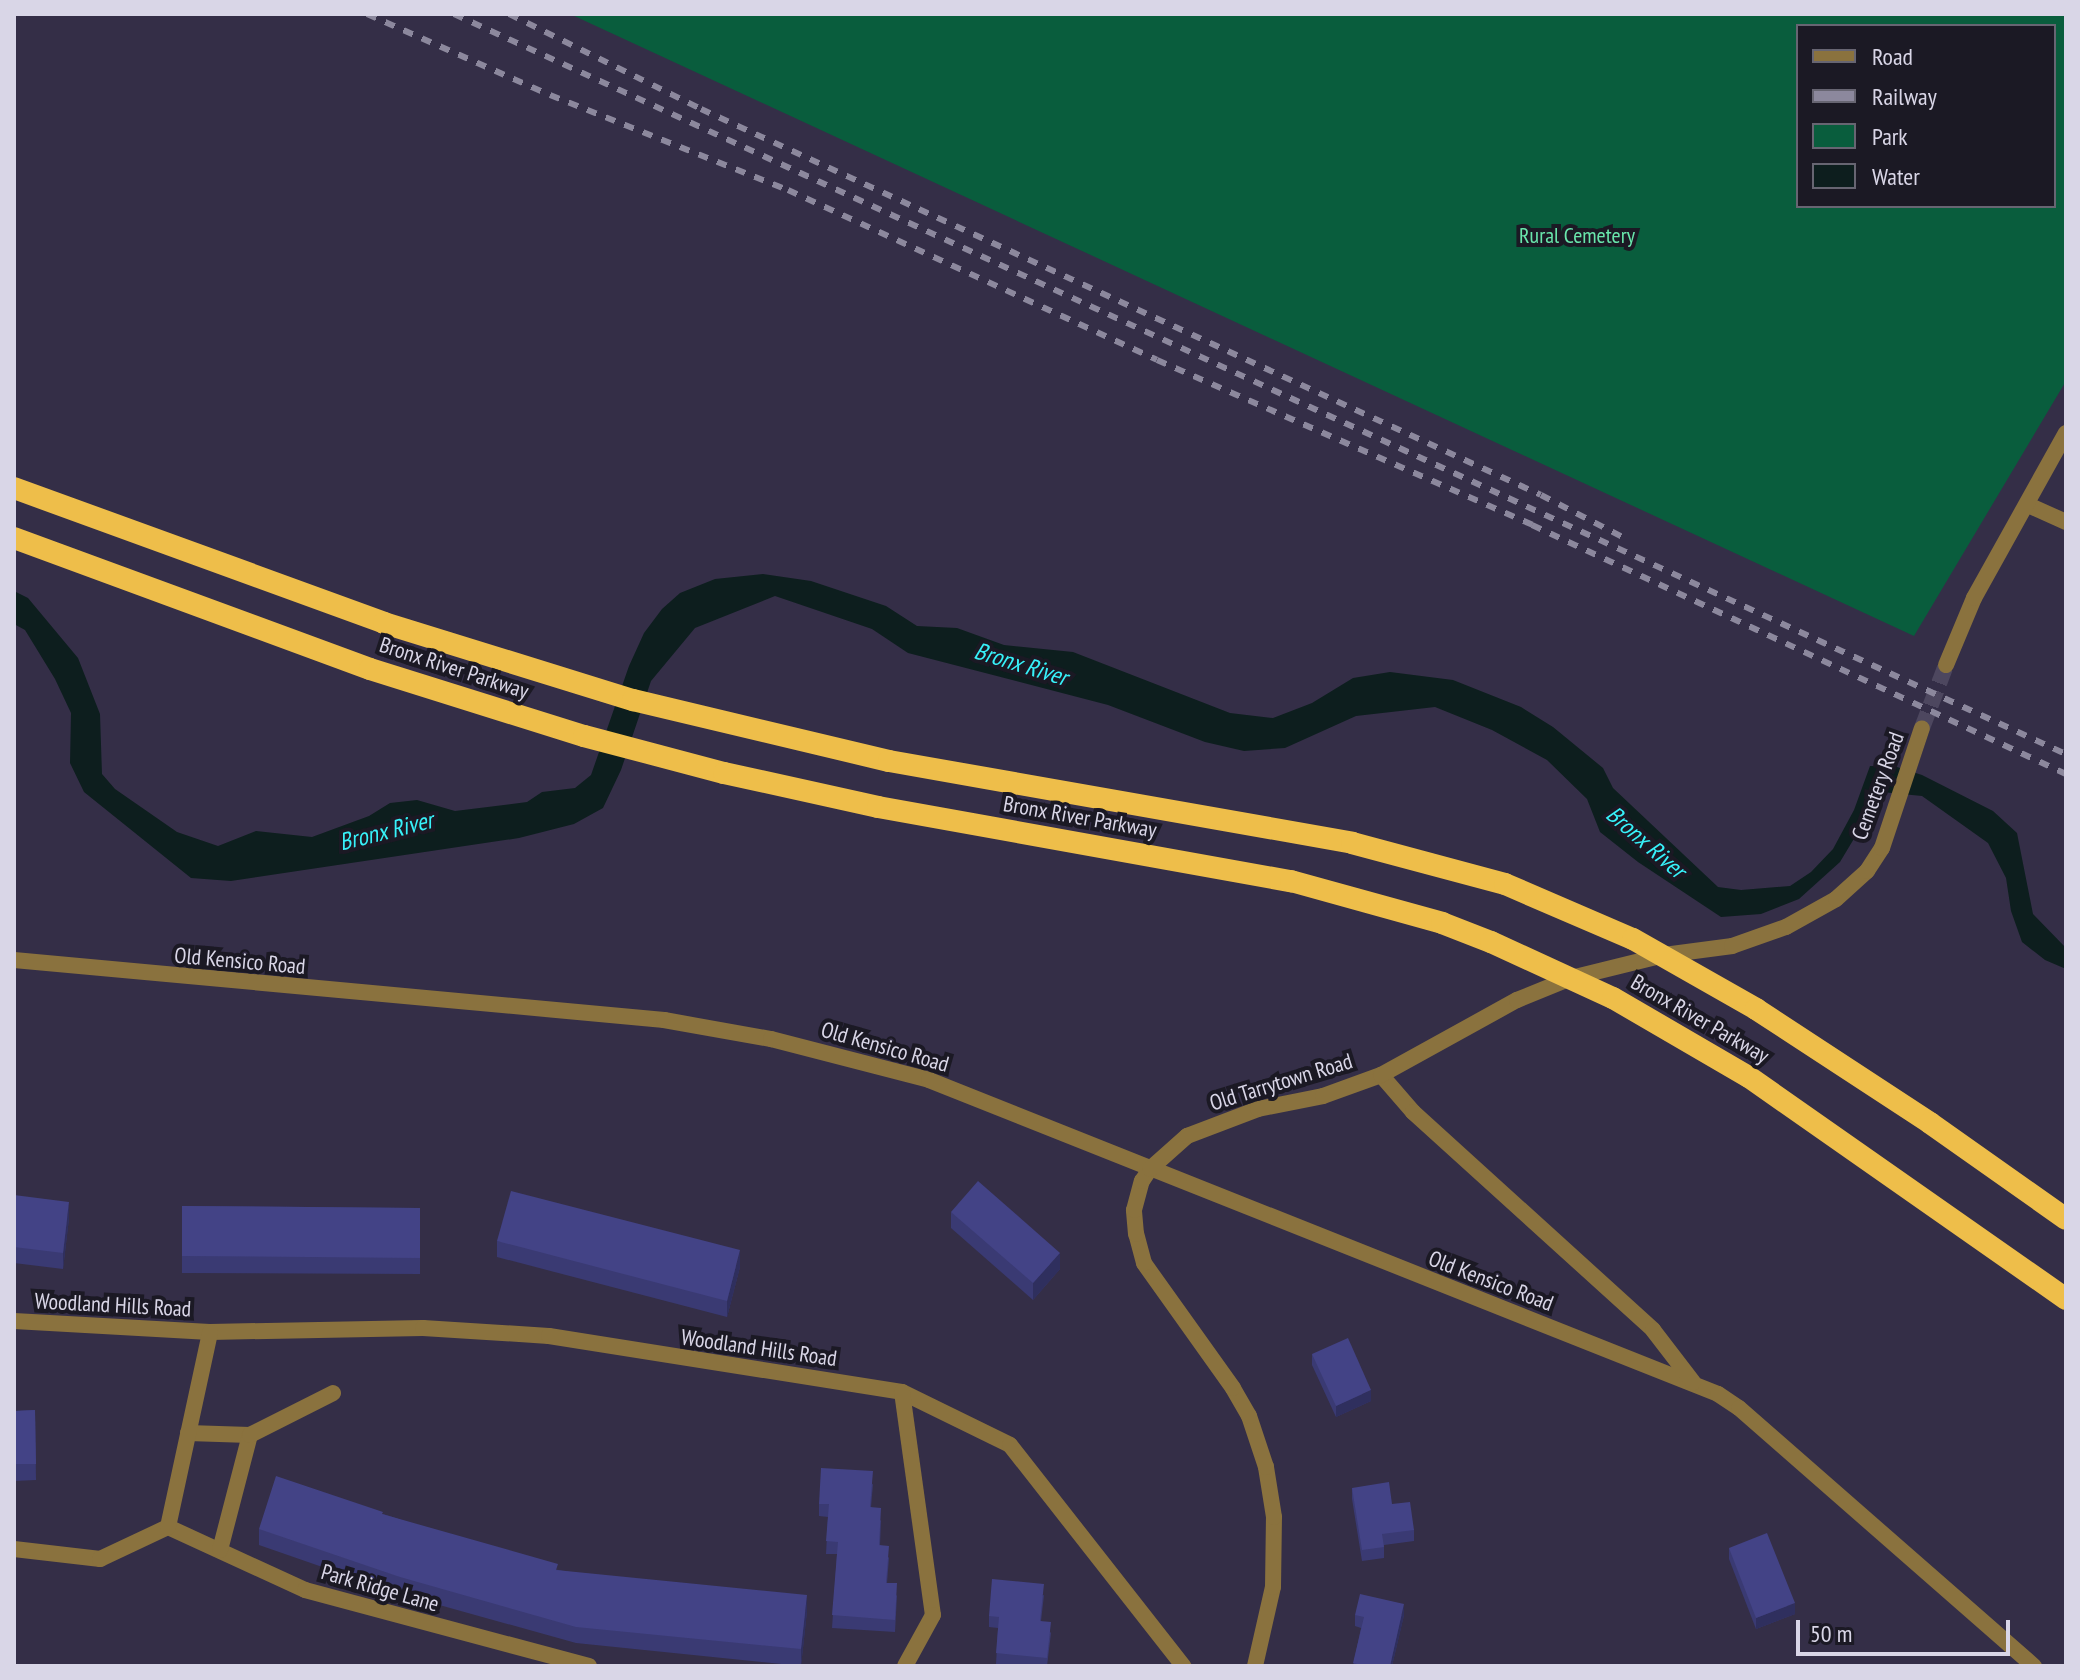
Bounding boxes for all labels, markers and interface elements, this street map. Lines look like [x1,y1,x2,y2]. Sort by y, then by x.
legend [1796,24,2056,208]
text: Road [1872,41,1913,72]
text: Railway [1872,81,1937,112]
text: Park [1872,121,1908,152]
text: Water [1872,161,1920,192]
park label: Rural Cemetery [1519,223,1635,249]
street label: Bronx River Parkway [376,631,532,705]
water label: Bronx River [971,636,1071,692]
street label: Cemetery Road [1846,728,1910,844]
street label: Bronx River Parkway [1001,790,1159,844]
water label: Bronx River [1600,800,1692,884]
water label: Bronx River [336,805,436,857]
street label: Old Kensico Road [173,942,307,980]
street label: Bronx River Parkway [1626,969,1774,1069]
street label: Old Kensico Road [818,1016,952,1078]
street label: Old Tarrytown Road [1206,1048,1356,1116]
street label: Old Kensico Road [1425,1245,1557,1317]
street label: Woodland Hills Road [34,1288,192,1322]
street label: Woodland Hills Road [680,1324,838,1372]
street label: Park Ridge Lane [318,1559,442,1617]
scale bar [1800,1604,2014,1654]
text: 50 m [1810,1618,1852,1649]

